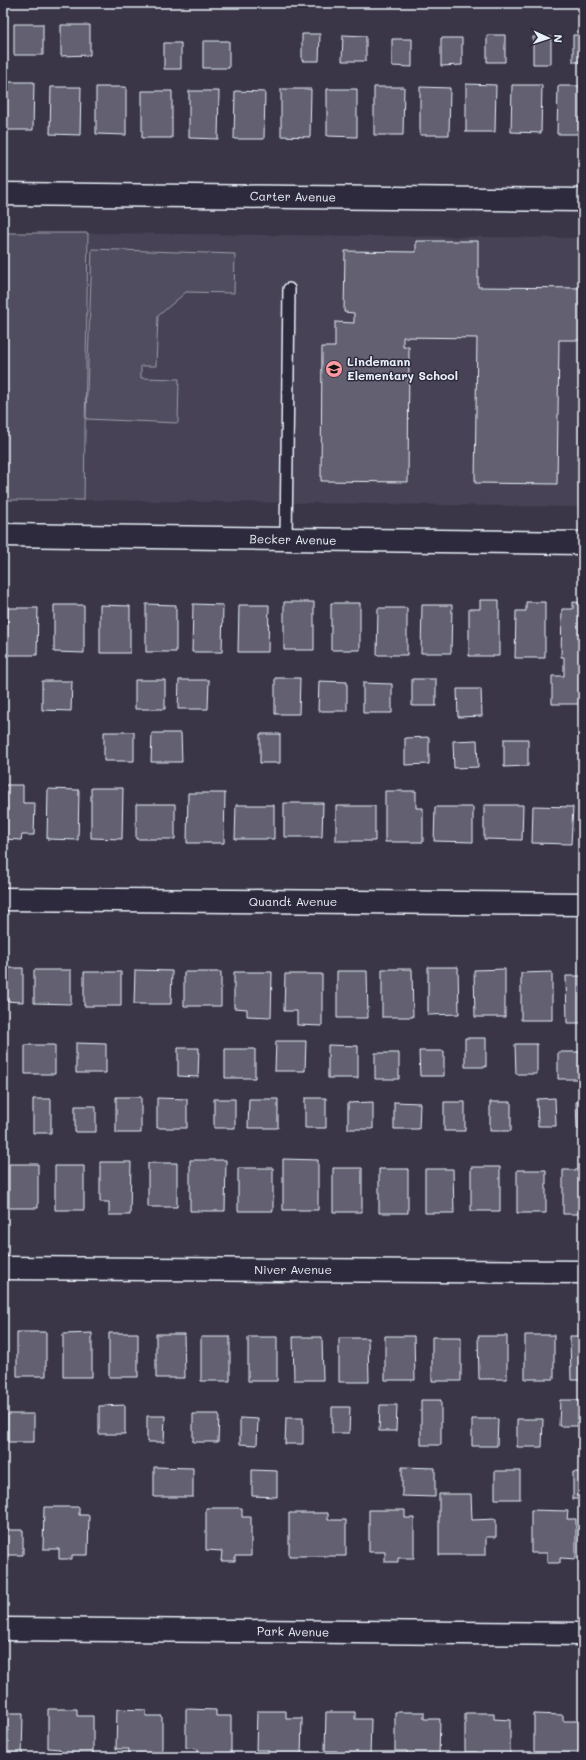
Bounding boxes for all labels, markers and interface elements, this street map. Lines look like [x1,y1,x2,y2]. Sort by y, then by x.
north arrow [528,18,568,58]
text: N [551,34,566,43]
street label: Carter Avenue [250,187,336,205]
place label: Lindemann Elementary School [347,353,458,383]
school or university icon: Lindemann Elementary School [324,359,344,379]
street label: Becker Avenue [249,530,337,548]
street label: Quandt Avenue [249,893,337,909]
street label: Niver Avenue [254,1261,332,1277]
street label: Park Avenue [257,1622,329,1640]

